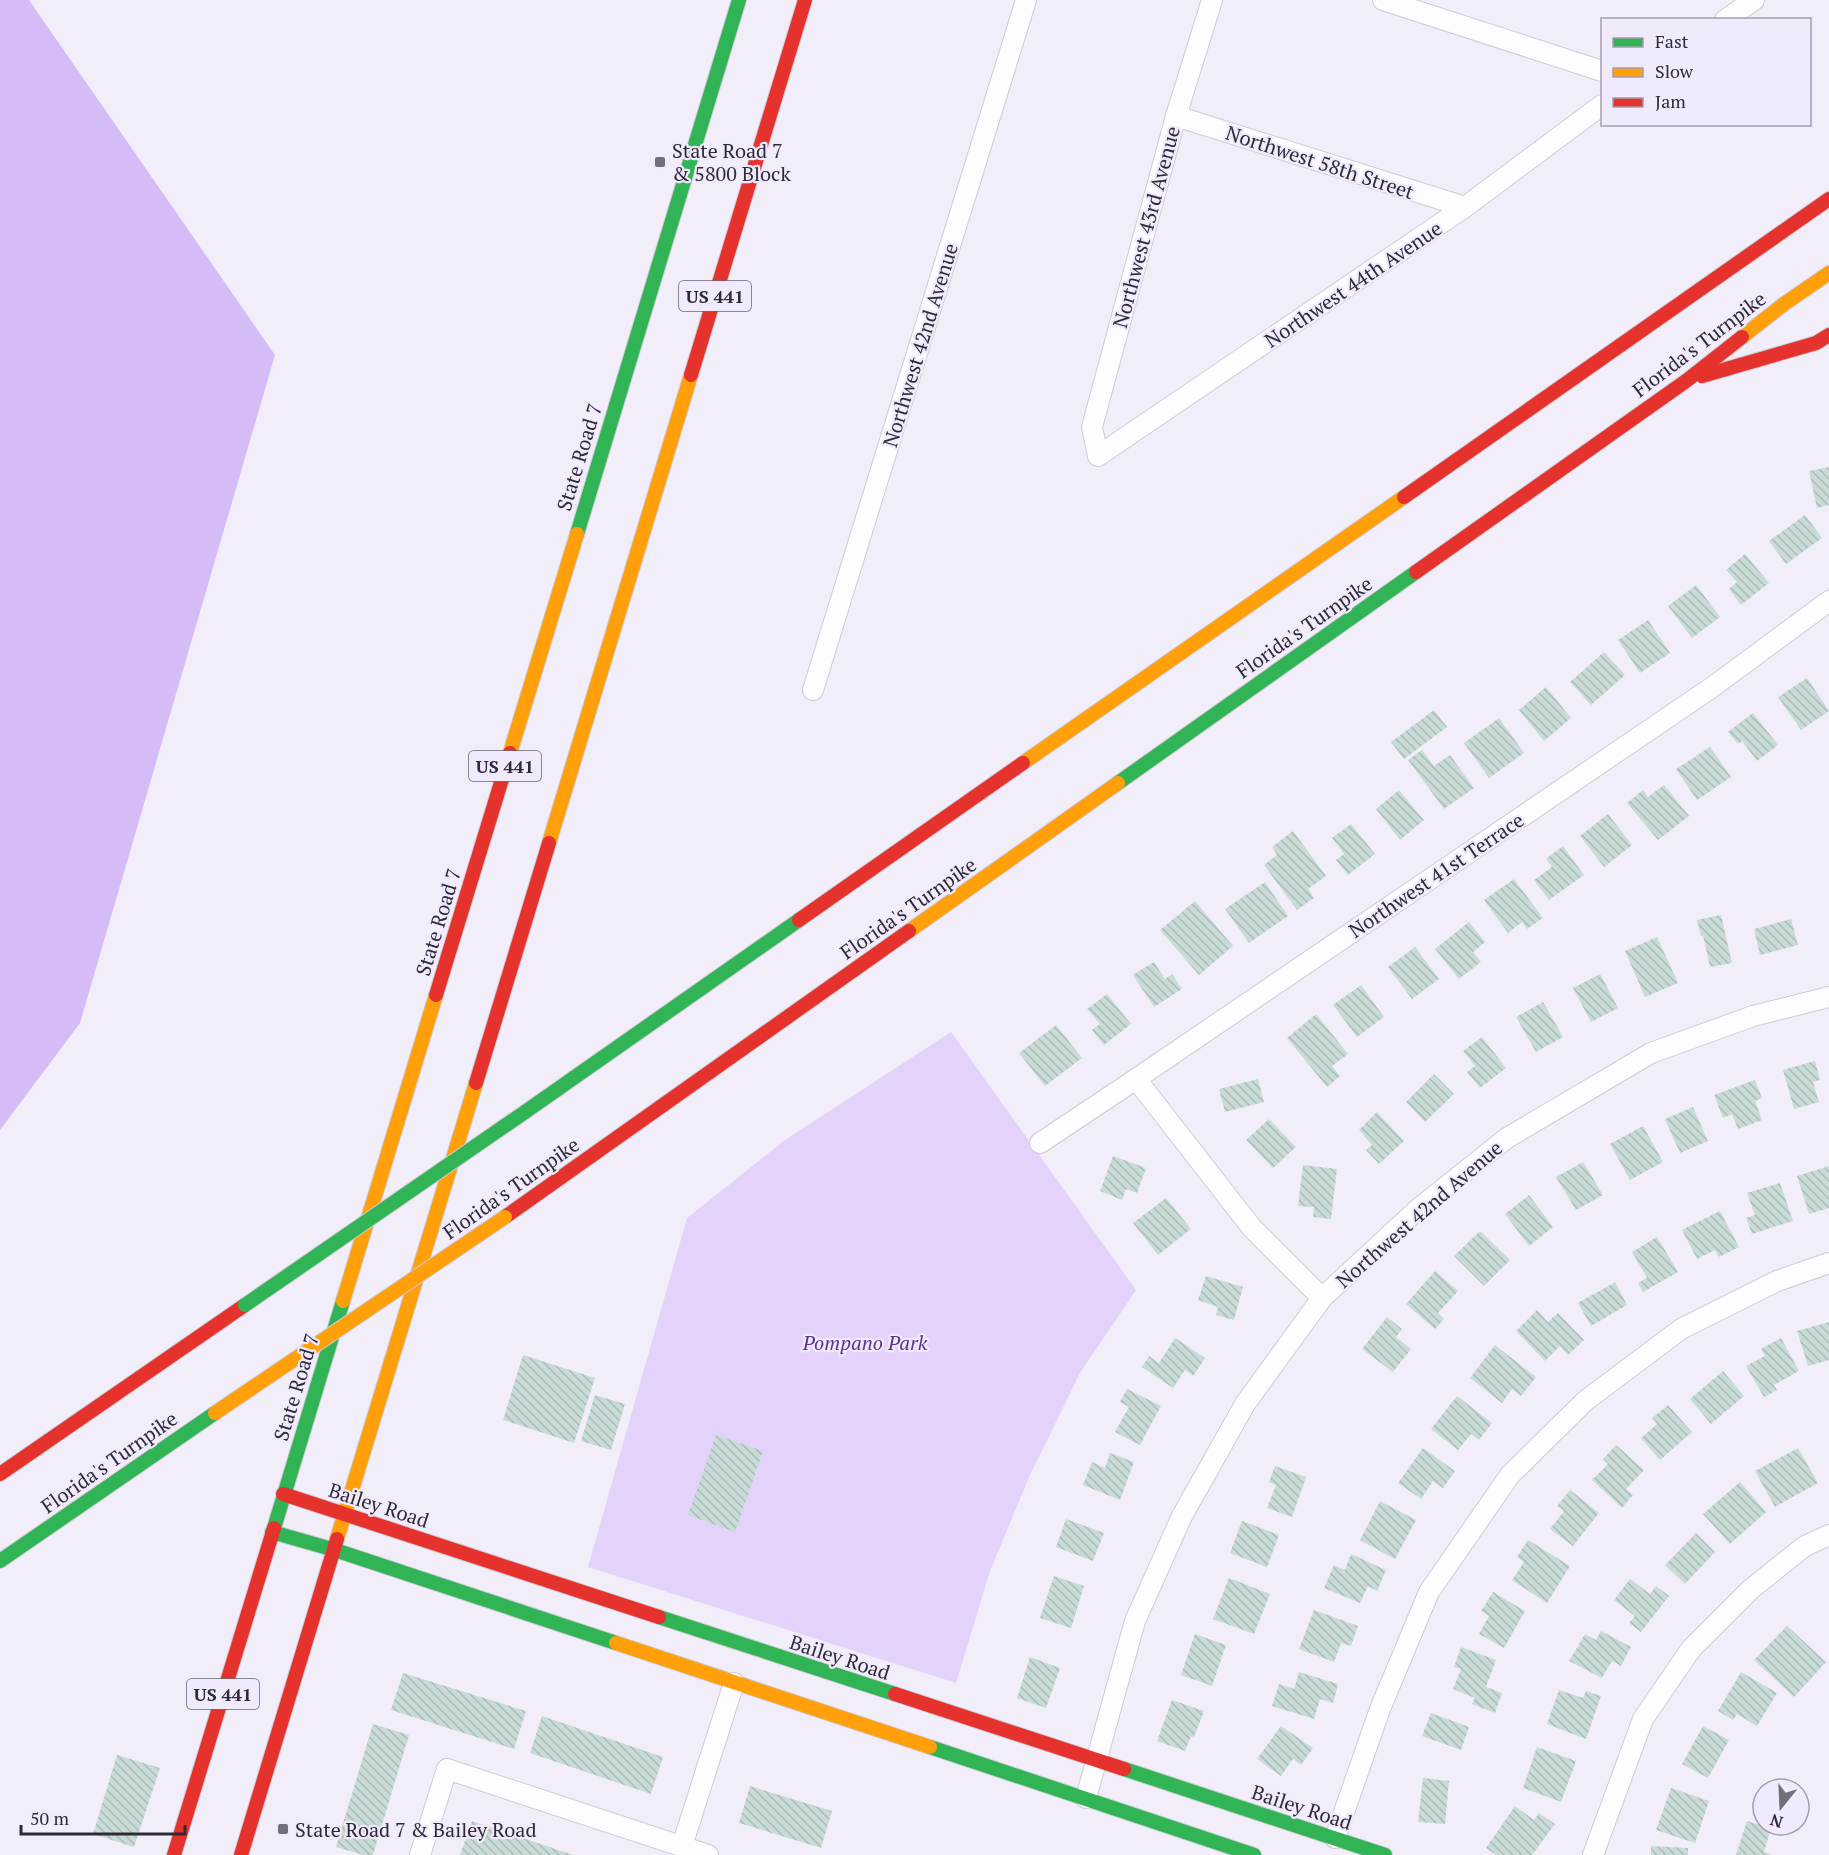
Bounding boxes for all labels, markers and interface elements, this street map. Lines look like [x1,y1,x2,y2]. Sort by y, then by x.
legend [1601,18,1811,126]
text: Fast [1655,29,1689,53]
text: Slow [1655,59,1694,83]
text: Jam [1655,89,1686,113]
street label: Northwest 58th Street [1222,119,1418,205]
street label: Northwest 43rd Avenue [1106,123,1186,331]
place label: State Road 7 & 5800 Block [672,137,791,187]
marker: State Road 7 & 5800 Block [653,155,667,169]
street label: Northwest 44th Avenue [1259,215,1447,353]
street label: Northwest 42nd Avenue [876,240,964,450]
road number: US 441 [679,281,751,311]
street label: Florida's Turnpike [1627,285,1771,403]
street label: State Road 7 [550,400,608,514]
street label: Florida's Turnpike [1231,570,1377,684]
road number: US 441 [469,751,541,781]
street label: Northwest 41st Terrace [1343,806,1529,944]
street label: Florida's Turnpike [835,851,981,965]
street label: State Road 7 [409,865,467,979]
street label: Florida's Turnpike [438,1131,584,1245]
street label: Northwest 42nd Avenue [1330,1134,1508,1294]
park label: Pompano Park [802,1329,928,1356]
street label: State Road 7 [267,1330,325,1444]
street label: Florida's Turnpike [36,1405,182,1519]
street label: Bailey Road [325,1476,433,1534]
street label: Bailey Road [786,1628,894,1686]
road number: US 441 [187,1679,259,1709]
north arrow [1751,1777,1811,1837]
street label: Bailey Road [1248,1778,1356,1836]
scale bar [21,1798,184,1836]
text: 50 m [30,1806,70,1830]
text: N [1767,1809,1786,1834]
place label: State Road 7 & Bailey Road [295,1816,537,1843]
marker: State Road 7 & Bailey Road [276,1822,290,1836]

